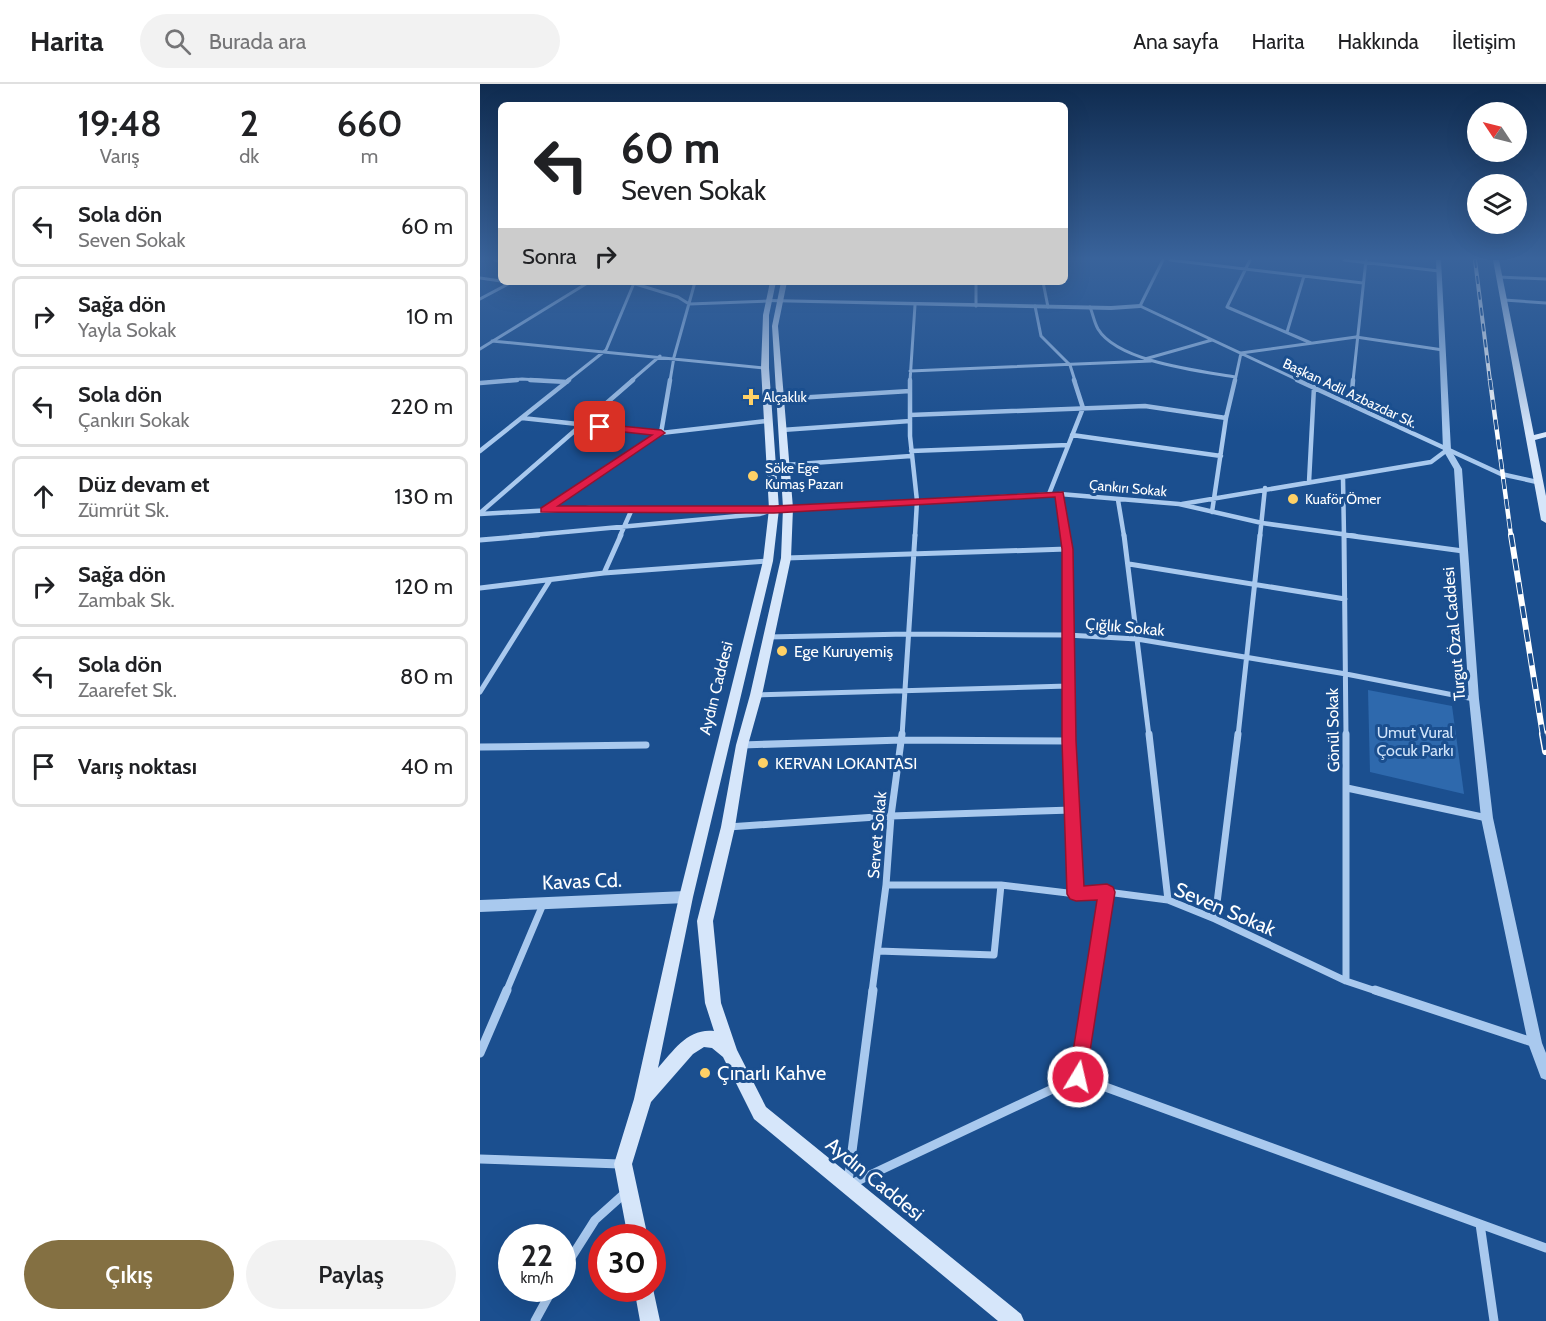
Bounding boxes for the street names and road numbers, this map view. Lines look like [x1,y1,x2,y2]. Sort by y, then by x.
street label: Başkan Adil Azbazdar Sk. [1280,354,1420,432]
street label: Çankırı Sokak [1088,476,1168,500]
street label: Turgut Özal Caddesi [1439,566,1469,702]
street label: Çığlık Sokak [1084,614,1166,640]
street label: Aydın Caddesi [695,639,737,737]
street label: Gönül Sokak [1323,687,1343,772]
street label: Servet Sokak [864,790,890,879]
street label: Kavas Cd. [542,868,622,894]
street label: Seven Sokak [1171,877,1279,941]
street label: Aydın Caddesi [821,1132,929,1226]

